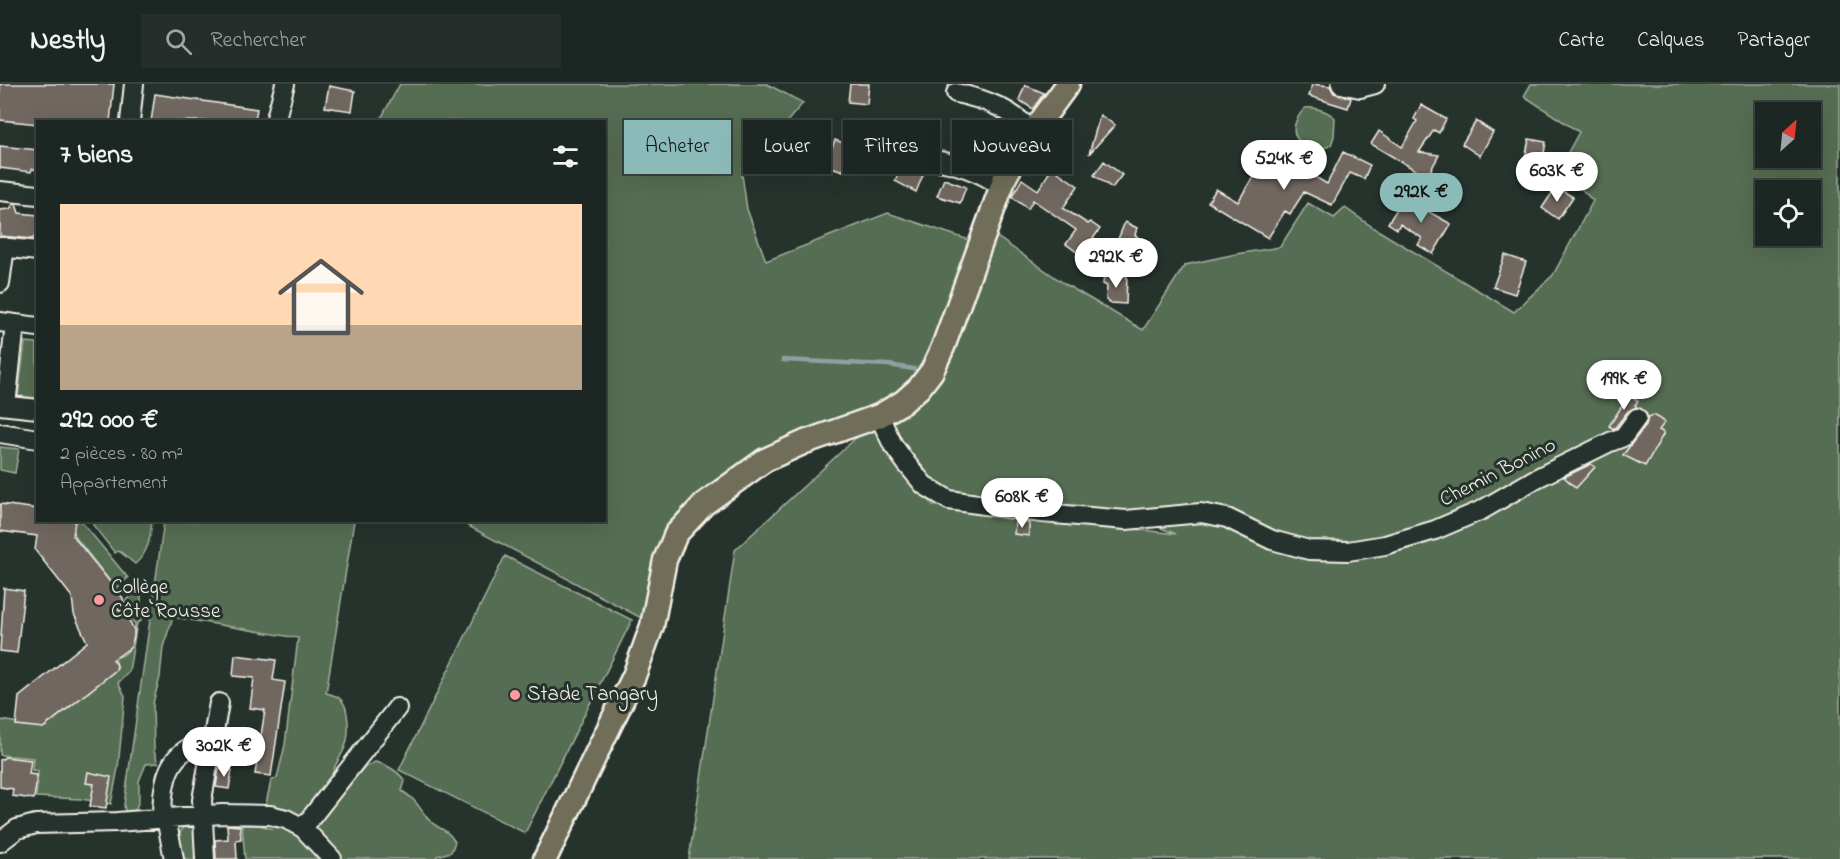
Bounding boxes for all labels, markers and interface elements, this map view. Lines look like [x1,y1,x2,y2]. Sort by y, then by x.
search box [141,14,561,68]
text: Nestly [30,21,105,62]
icon: search [162,25,195,58]
text: Rechercher [210,25,306,57]
text: Carte [1558,26,1604,56]
text: Calques [1637,26,1704,56]
text: Partager [1737,26,1810,56]
north arrow [1755,102,1821,168]
map controls [1755,102,1821,246]
chip: Acheter [624,120,731,174]
chip: Louer [743,120,831,174]
chip: Filtres [843,120,940,174]
chip: Nouveau [952,120,1072,174]
text: 7 biens [60,137,133,175]
icon: filters [549,140,582,173]
pin: 524K € [1235,140,1333,191]
text: 524K € [1255,145,1313,174]
pin: 603K € [1508,152,1606,203]
text: 603K € [1530,157,1584,186]
pin: 292K € [1372,173,1470,224]
text: 292K € [1394,178,1448,207]
button: locate [1755,180,1821,246]
pin: 292K € [1067,238,1165,289]
icon: home [267,243,375,351]
text: 292K € [1089,243,1143,272]
pin: 199K € [1575,360,1673,411]
text: 199K € [1600,365,1648,394]
text: 292 000 € [60,402,159,440]
street label: Chemin Bonino [1435,431,1561,515]
text: 2 pièces · 80 m² [60,440,183,469]
text: Appartement [60,469,168,498]
pin: 608K € [973,478,1071,529]
text: 608K € [995,483,1049,512]
place label: Collège Côte Rousse [111,573,221,627]
marker: Collège Côte Rousse [92,593,106,607]
place label: Stade Tangary [527,680,658,712]
marker: Stade Tangary [508,688,522,702]
pin: 302K € [175,727,273,778]
text: 302K € [196,732,252,761]

